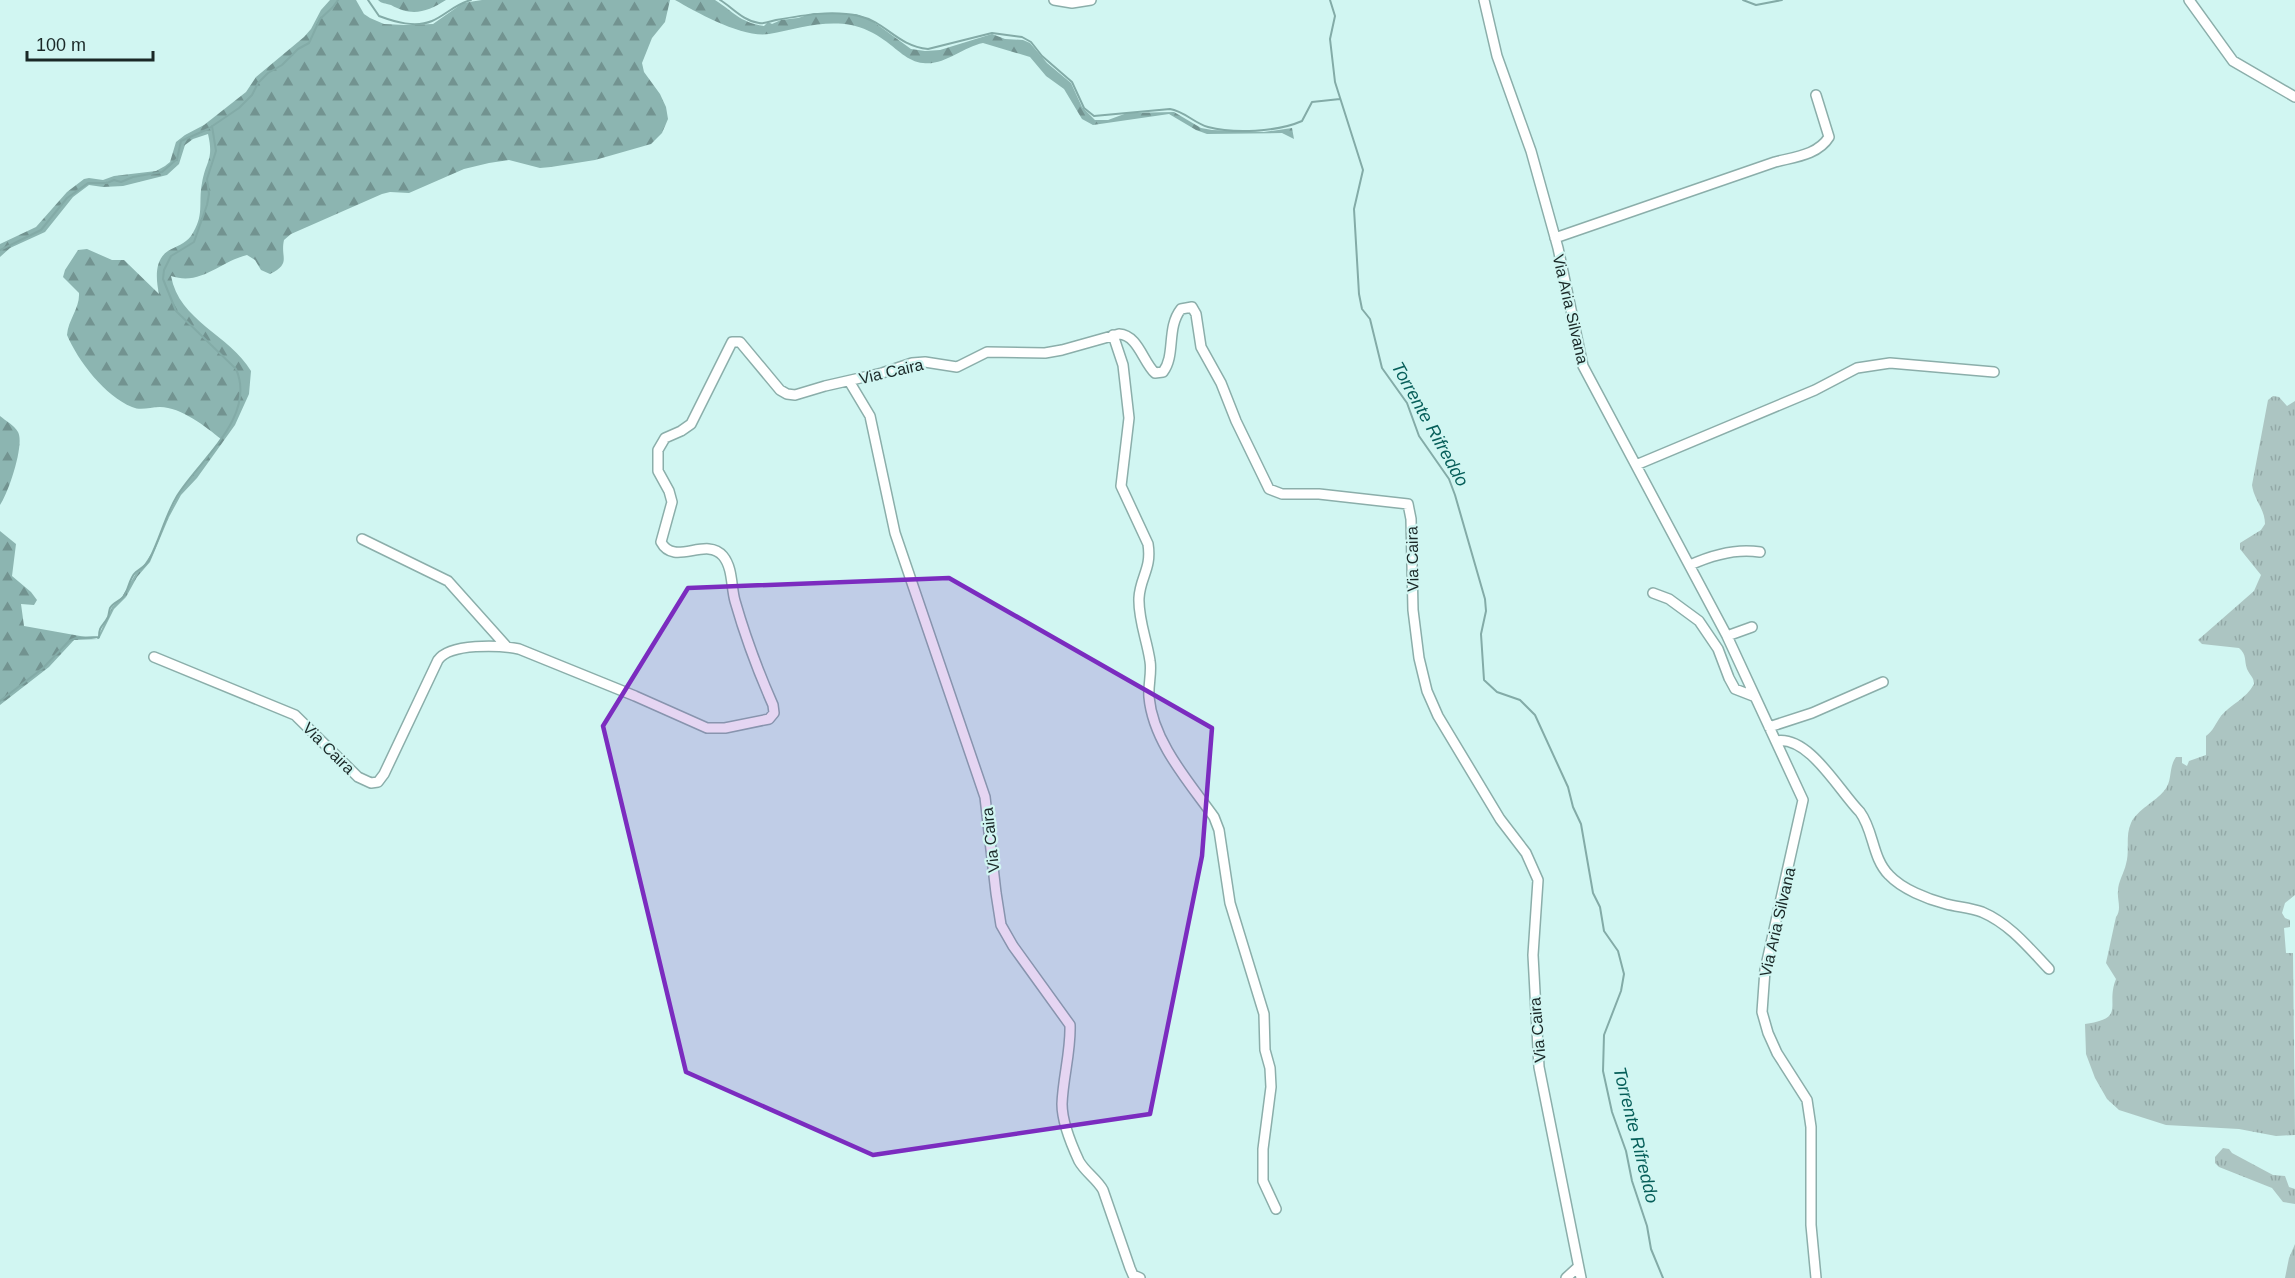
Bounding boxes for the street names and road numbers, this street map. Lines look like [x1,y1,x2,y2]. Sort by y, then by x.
street label: Via Aria Silvana [1550,253,1591,366]
street label: Via Caira [857,356,925,387]
street label: Via Caira [1403,526,1422,592]
street label: Via Caira [299,719,358,778]
street label: Via Caira [979,806,1002,873]
street label: Via Aria Silvana [1757,866,1798,978]
street label: Via Caira [1526,996,1549,1063]

